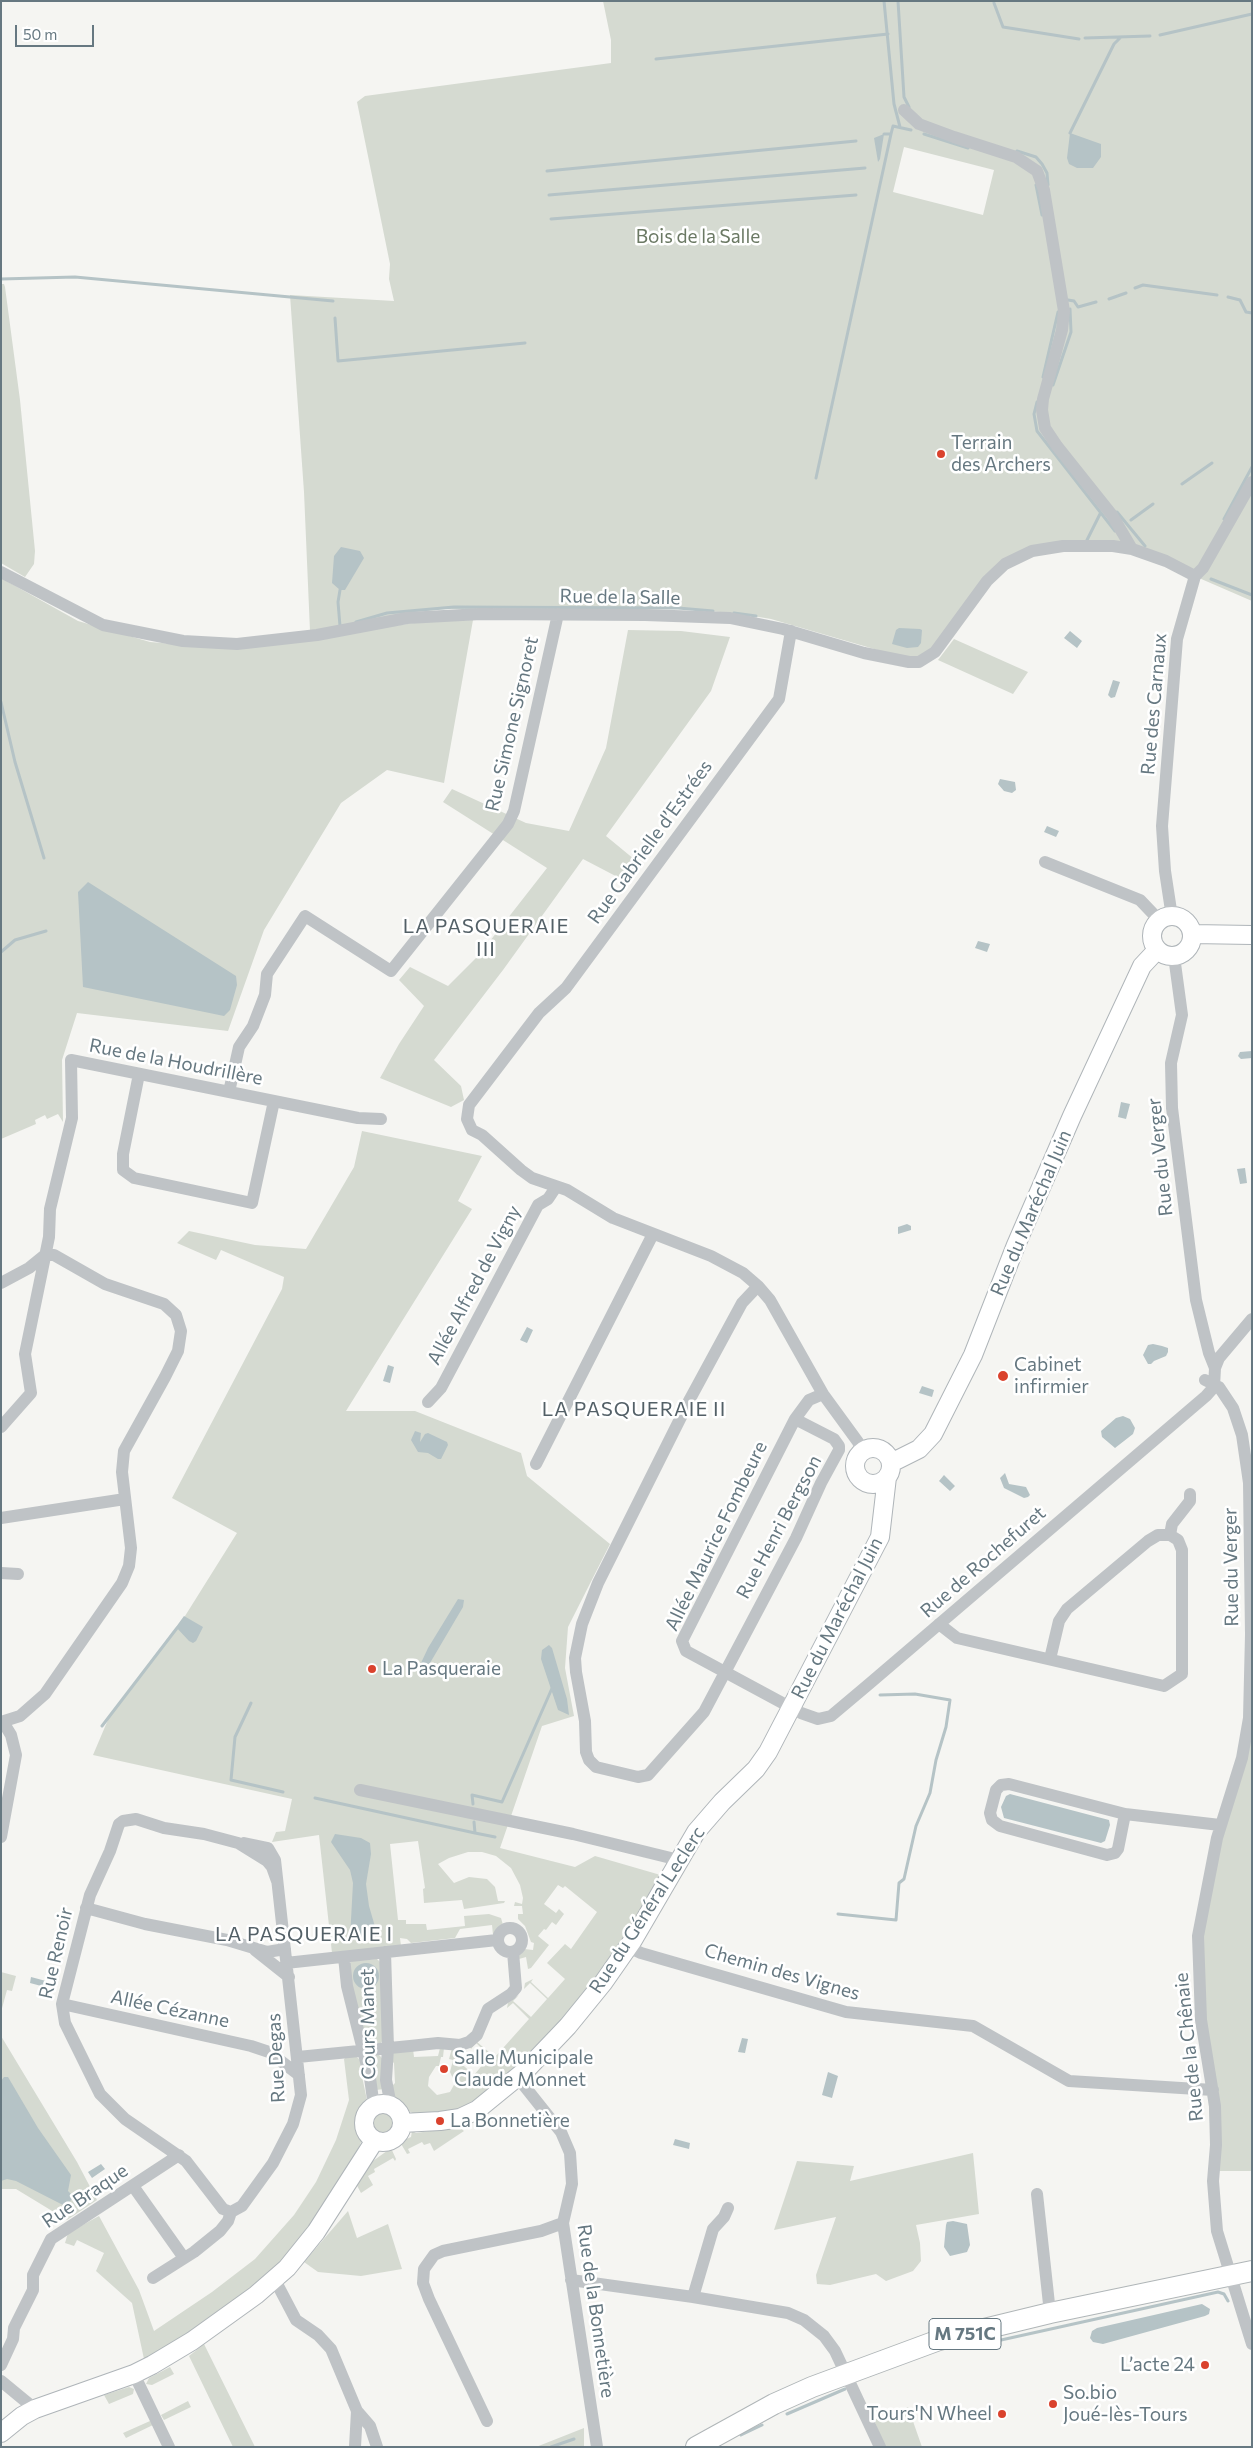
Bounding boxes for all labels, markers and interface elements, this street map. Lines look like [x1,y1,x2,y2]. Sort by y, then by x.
scale bar [18,15,96,47]
text: 50 m [23,25,57,43]
park label: Bois de la Salle [636,226,760,248]
place label: Terrain des Archers [951,432,1051,476]
marker: Terrain des Archers [935,448,947,460]
street label: Rue de la Salle [559,585,681,609]
street label: Rue des Carnaux [1136,632,1172,776]
street label: Rue Simone Signoret [481,634,543,814]
street label: Rue Gabrielle d’Estrées [583,756,717,928]
district label: LA PASQUERAIE III [401,914,571,961]
street label: Rue de la Houdrillère [87,1034,265,1090]
street label: Rue du Verger [1142,1097,1178,1217]
street label: Rue du Maréchal Juin [986,1127,1076,1299]
street label: Allée Alfred de Vigny [422,1201,526,1369]
place label: Cabinet infirmier [1014,1354,1089,1398]
marker: Cabinet infirmier [996,1369,1010,1383]
district label: LA PASQUERAIE II [540,1397,728,1421]
street label: Allée Maurice Fombeure [660,1437,772,1635]
street label: Rue Henri Bergson [732,1451,826,1603]
street label: Rue de Rochefuret [916,1501,1050,1623]
street label: Rue du Verger [1219,1507,1243,1627]
street label: Rue du Maréchal Juin [786,1534,888,1702]
place label: La Pasqueraie [382,1658,501,1680]
marker: La Pasqueraie [366,1663,378,1675]
street label: Rue du Général Leclerc [584,1822,710,1998]
street label: Rue Renoir [34,1905,78,2001]
district label: LA PASQUERAIE I [213,1922,395,1946]
street label: Chemin des Vignes [701,1939,863,2005]
street label: Cours Manet [356,1968,380,2080]
street label: Rue de la Chênaie [1170,1971,1208,2123]
street label: Allée Cézanne [109,1985,231,2033]
street label: Rue Degas [262,2013,290,2103]
place label: Salle Municipale Claude Monnet [454,2047,593,2091]
marker: Salle Municipale Claude Monnet [438,2063,450,2075]
place label: La Bonnetière [450,2110,570,2132]
marker: La Bonnetière [434,2115,446,2127]
street label: Rue Braque [38,2159,132,2233]
street label: Rue de la Bonnetière [573,2223,619,2399]
road number: M 751C [929,2318,1001,2350]
place label: L’acte 24 [1120,2354,1195,2376]
marker: L’acte 24 [1199,2359,1211,2371]
place label: So.bio Joué-lès-Tours [1063,2382,1188,2426]
marker: So.bio Joué-lès-Tours [1047,2398,1059,2410]
place label: Tours'N Wheel [866,2403,992,2425]
marker: Tours'N Wheel [996,2408,1008,2420]

